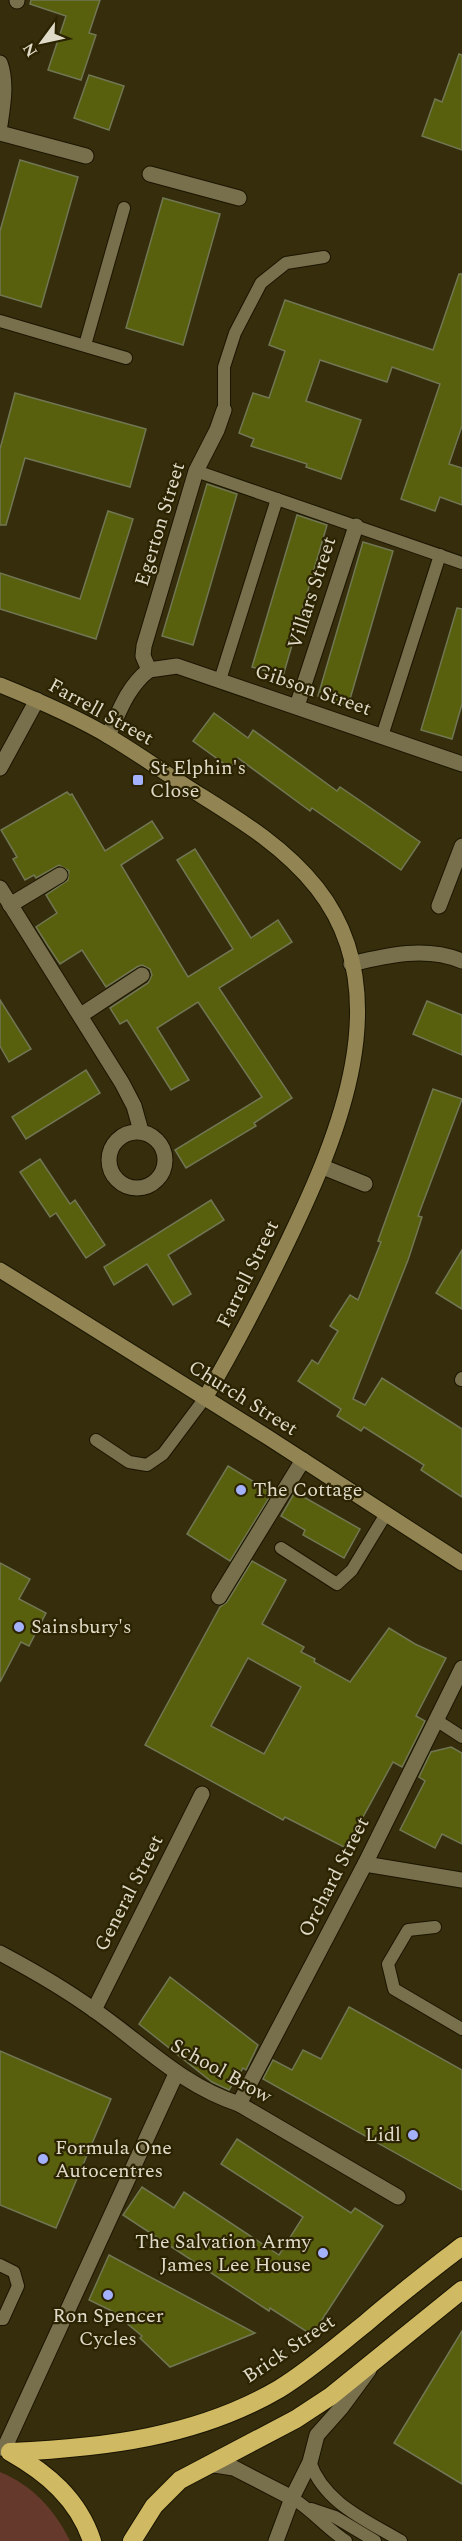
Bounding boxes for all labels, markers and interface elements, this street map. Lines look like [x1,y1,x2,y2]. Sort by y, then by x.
north arrow [12,12,72,72]
text: N [17,38,44,62]
street label: Egerton Street [127,458,193,590]
street label: Villars Street [280,533,344,653]
street label: Gibson Street [251,656,375,724]
street label: Farrell Street [43,671,159,753]
place label: St Elphin's Close [150,753,246,806]
marker: St Elphin's Close [131,773,145,787]
street label: Farrell Street [209,1215,287,1333]
street label: Church Street [182,1352,304,1444]
place label: The Cottage [253,1475,362,1505]
marker: The Cottage [234,1483,248,1497]
place label: Sainsbury's [31,1612,132,1642]
marker: Sainsbury's [12,1620,26,1634]
street label: Orchard Street [291,1812,377,1942]
street label: General Street [87,1829,171,1957]
street label: School Brow [165,2031,278,2112]
place label: Lidl [365,2120,401,2150]
marker: Lidl [406,2128,420,2142]
place label: Formula One Autocentres [55,2133,172,2186]
marker: Formula One Autocentres [36,2152,50,2166]
place label: The Salvation Army James Lee House [135,2227,312,2280]
marker: The Salvation Army James Lee House [316,2246,330,2260]
marker: Ron Spencer Cycles [101,2288,115,2302]
place label: Ron Spencer Cycles [52,2301,164,2354]
street label: Brick Street [237,2307,341,2391]

